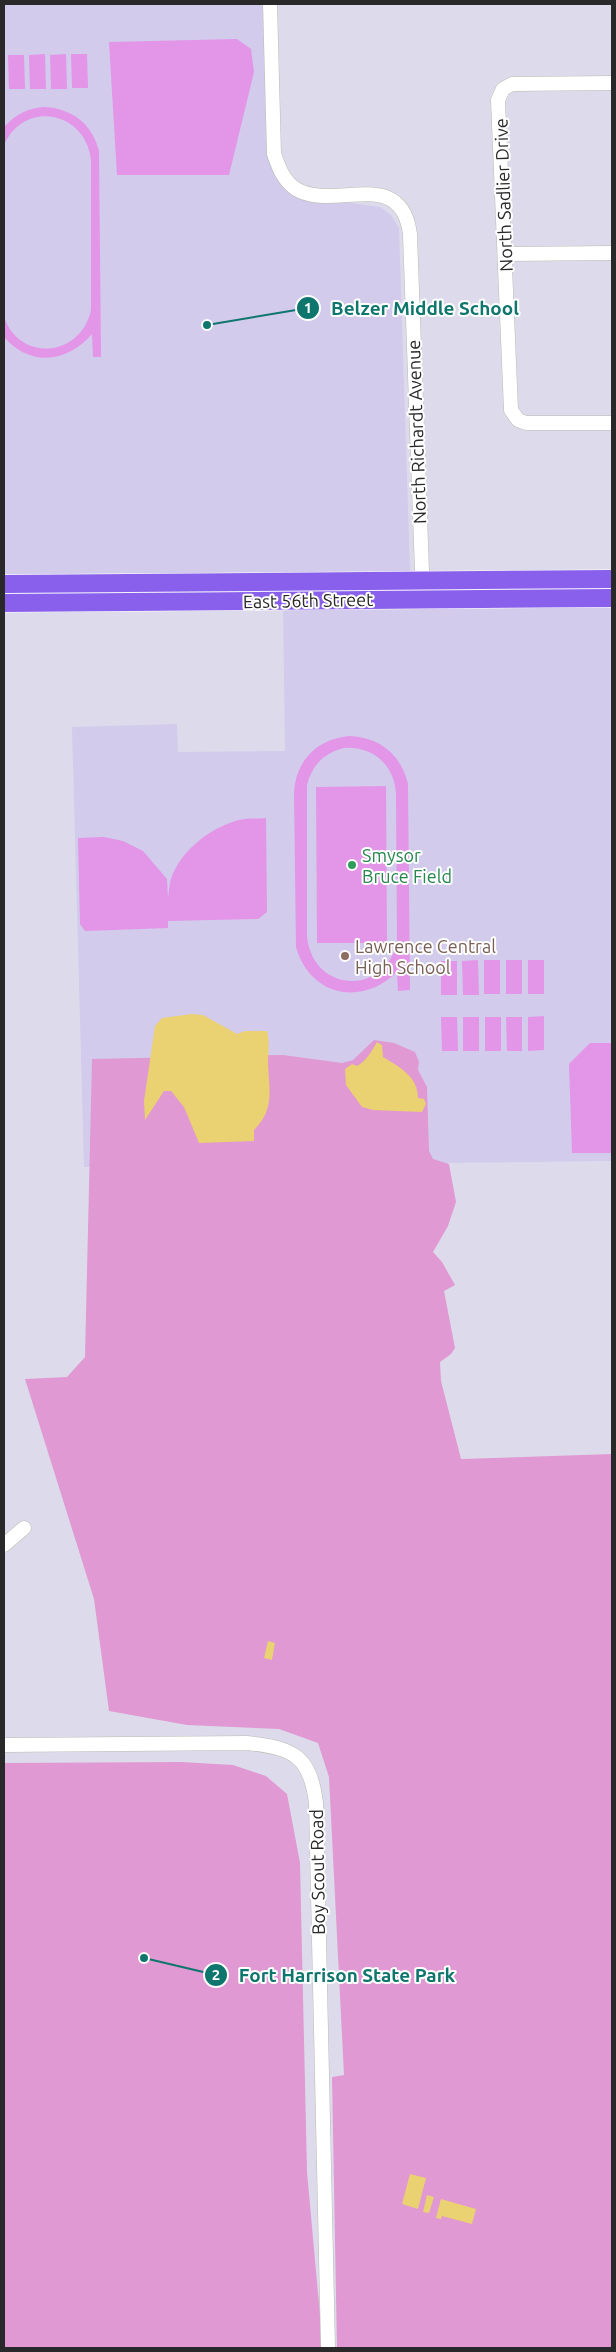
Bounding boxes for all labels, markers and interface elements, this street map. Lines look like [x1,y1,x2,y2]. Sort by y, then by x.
street label: North Sadlier Drive [490,118,516,272]
callout: Belzer Middle School [296,291,529,325]
text: Belzer Middle School [331,297,519,319]
text: 1 [304,299,312,316]
street label: North Richardt Avenue [403,340,429,524]
street label: East 56th Street [243,589,373,611]
place label: Smysor Bruce Field [362,845,452,886]
marker: Smysor Bruce Field [346,859,358,871]
place label: Lawrence Central High School [355,936,496,977]
marker: Lawrence Central High School [339,950,351,962]
street label: Boy Scout Road [306,1809,328,1935]
callout: Fort Harrison State Park [203,1958,465,1992]
text: Fort Harrison State Park [239,1964,455,1986]
text: 2 [212,1966,220,1983]

